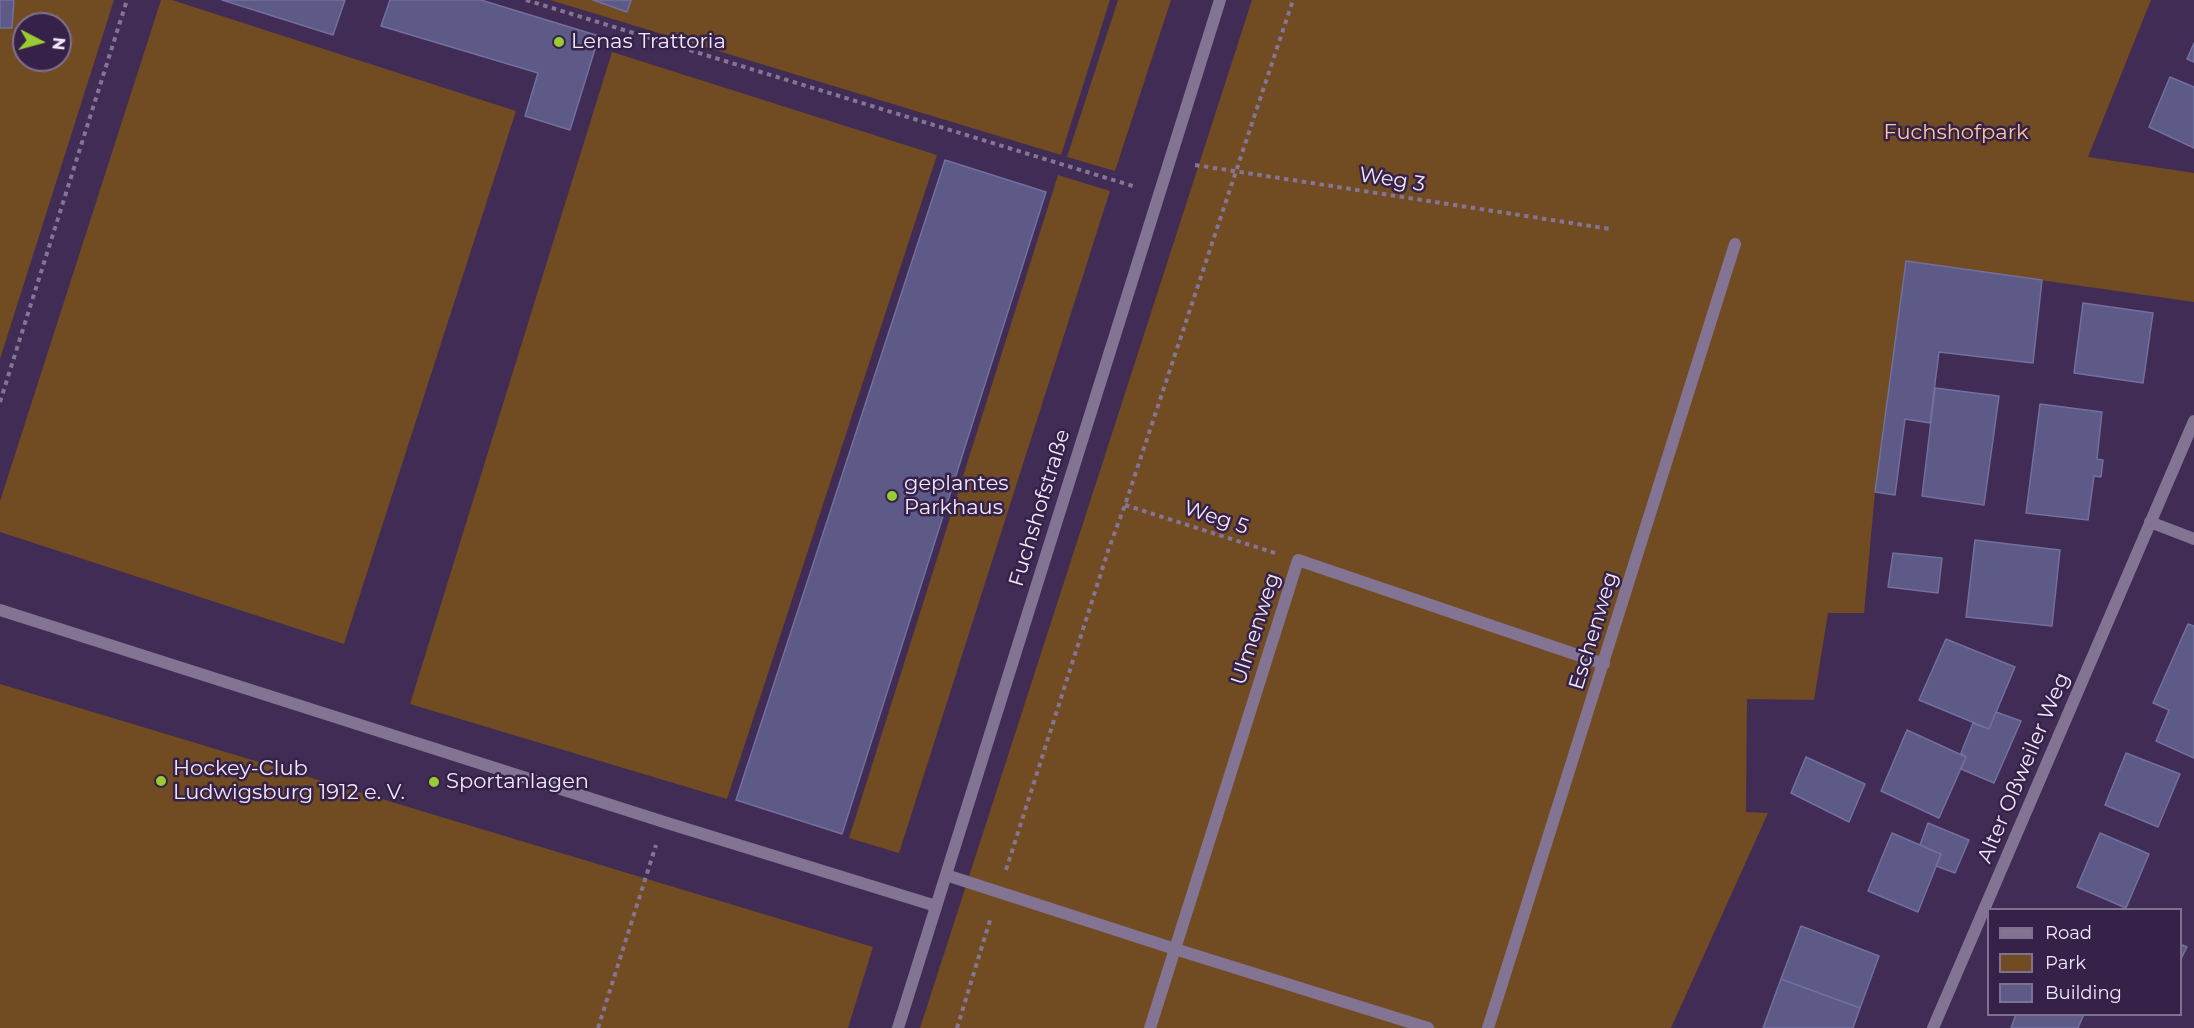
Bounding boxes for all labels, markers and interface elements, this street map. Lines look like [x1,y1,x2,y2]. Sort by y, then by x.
north arrow [12,12,72,72]
place label: Lenas Trattoria [571,29,726,55]
marker: Lenas Trattoria [552,35,566,49]
text: N [48,36,69,51]
park label: Fuchshofpark [1884,120,2028,146]
street label: Weg 3 [1357,162,1427,198]
street label: Fuchshofstraße [1004,426,1076,590]
place label: geplantes Parkhaus [904,471,1009,521]
marker: geplantes Parkhaus [885,489,899,503]
street label: Weg 5 [1180,496,1252,540]
street label: Eschenweg [1564,569,1624,693]
street label: Ulmenweg [1226,570,1286,688]
street label: Alter Oßweiler Weg [1972,669,2076,867]
place label: Hockey-Club Ludwigsburg 1912 e. V. [173,756,405,806]
place label: Sportanlagen [446,769,589,795]
marker: Hockey-Club Ludwigsburg 1912 e. V. [154,774,168,788]
marker: Sportanlagen [427,775,441,789]
legend [1987,908,2182,1016]
text: Road [2045,922,2092,944]
text: Park [2045,952,2086,974]
text: Building [2045,982,2122,1004]

